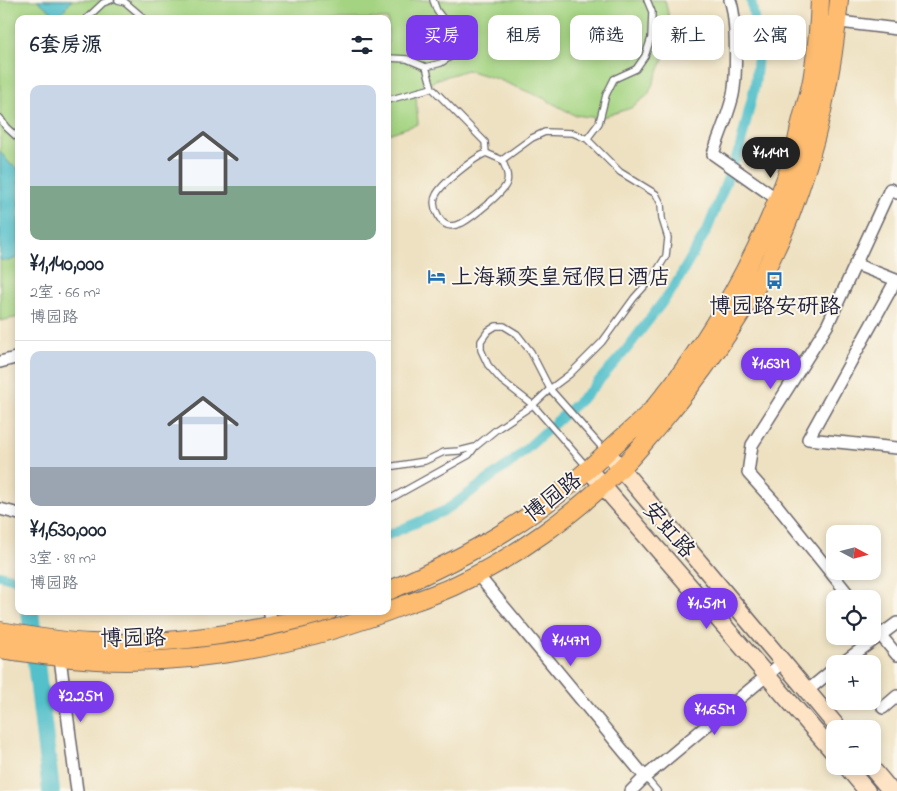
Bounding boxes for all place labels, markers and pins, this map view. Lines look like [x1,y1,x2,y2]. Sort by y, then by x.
pin: ¥1.14M [730,136,812,179]
place label: 上海颖奕皇冠假日酒店 [451,263,671,295]
hotel icon: 上海颖奕皇冠假日酒店 [427,266,447,286]
bus stop icon: 博园路安研路 [765,270,785,290]
place label: 博园路安研路 [709,292,841,324]
pin: ¥1.63M [730,348,812,390]
pin: ¥1.51M [666,588,748,630]
pin: ¥1.47M [530,624,612,667]
pin: ¥2.25M [40,680,122,723]
pin: ¥1.65M [674,694,756,736]

